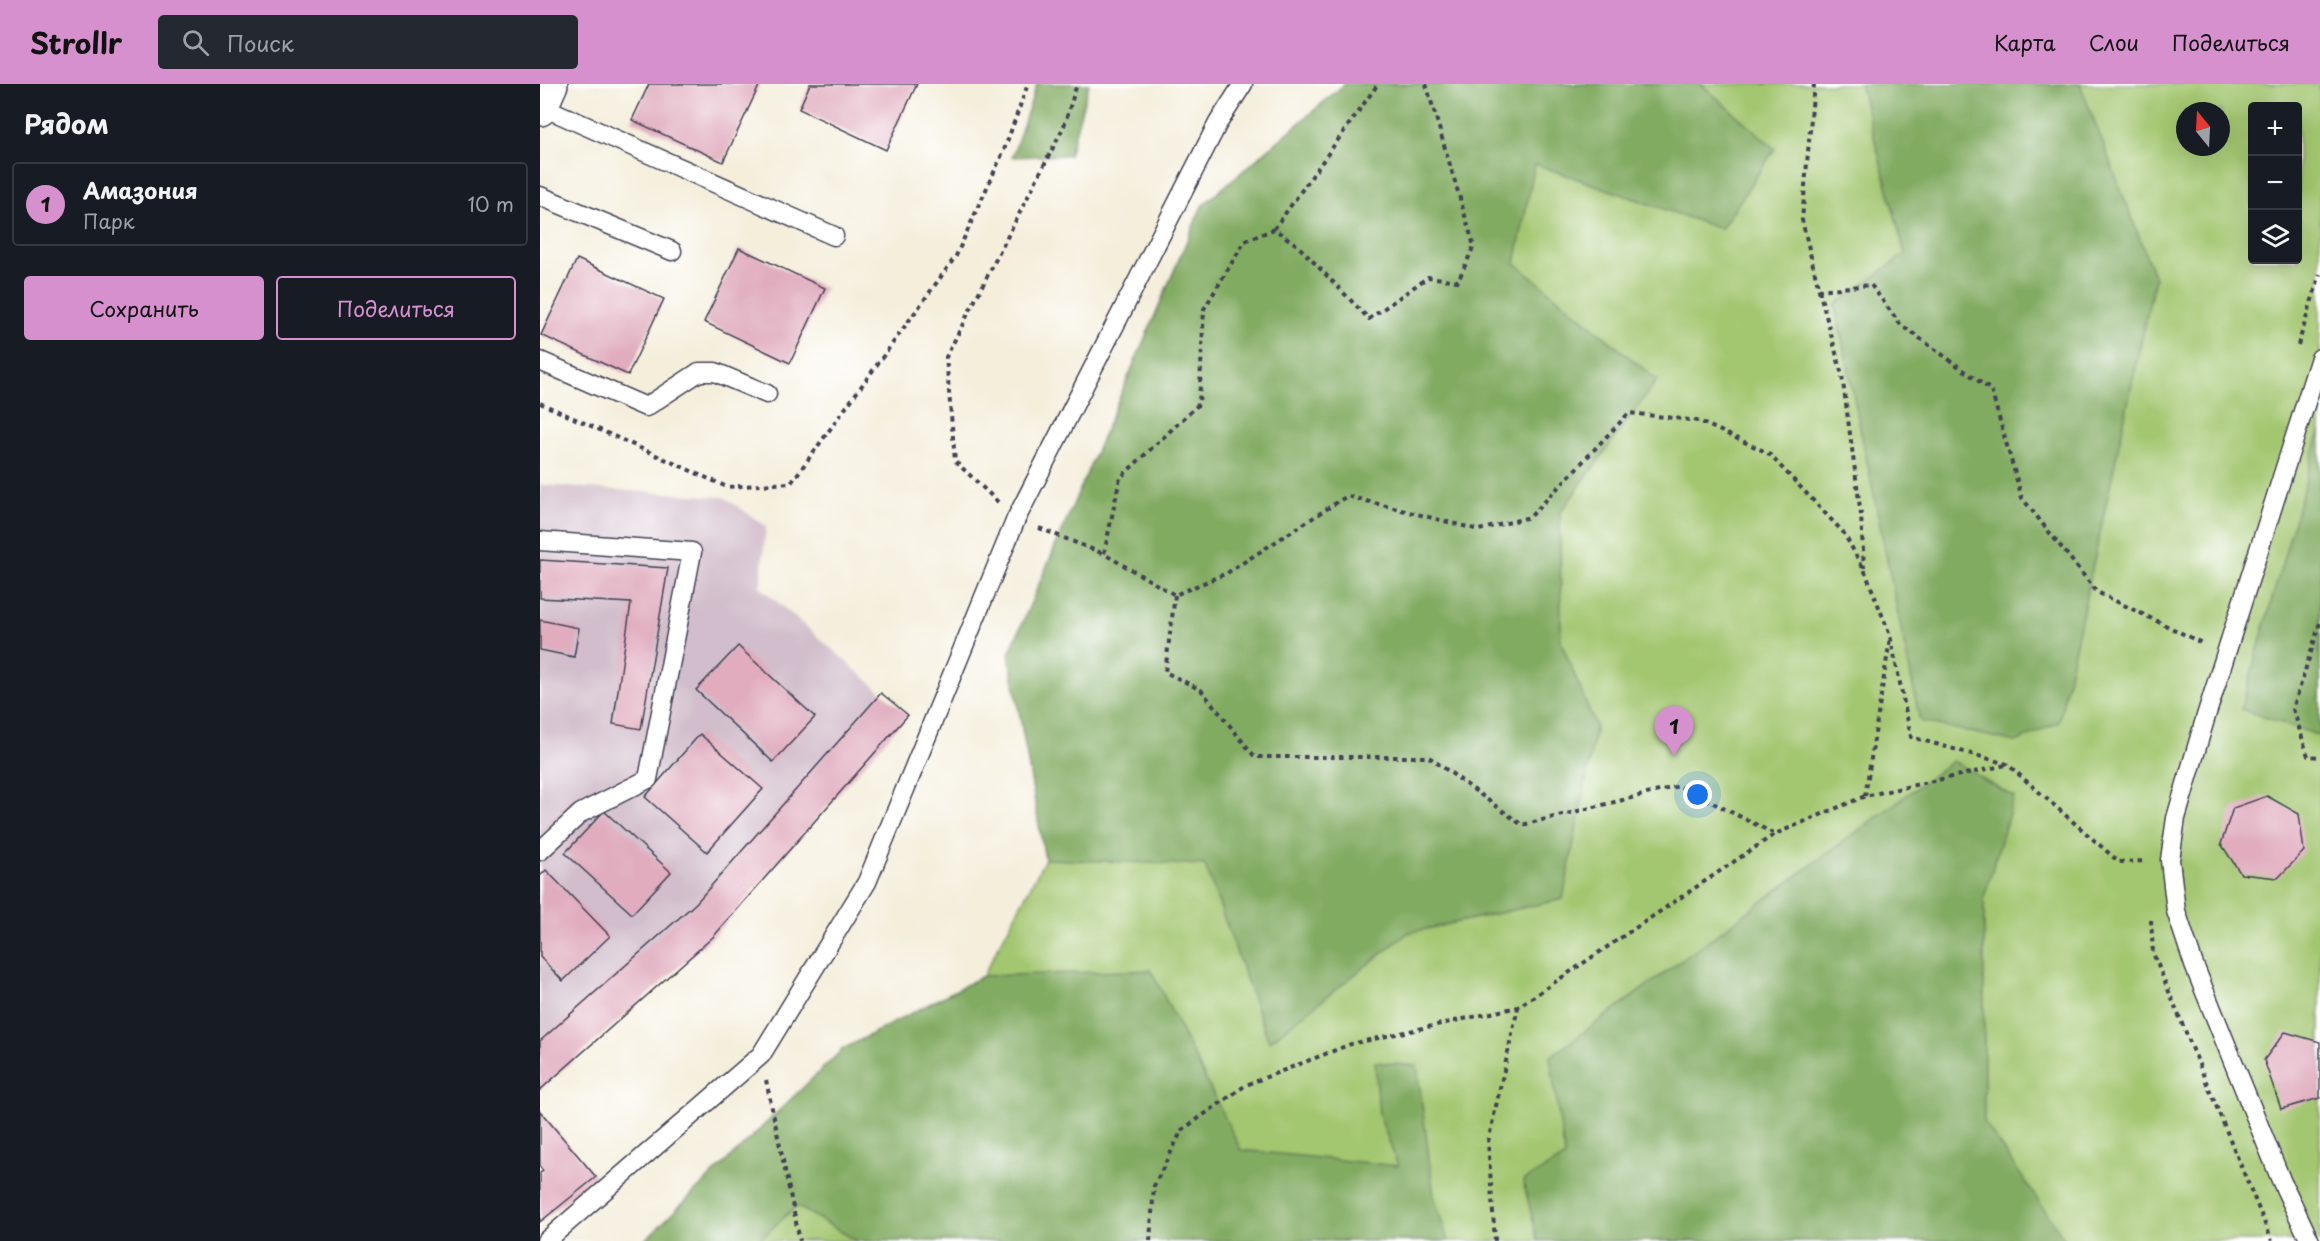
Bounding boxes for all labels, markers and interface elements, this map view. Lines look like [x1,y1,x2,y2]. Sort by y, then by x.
search box [158,15,578,69]
text: Strollr [30,21,122,64]
icon: search [179,26,212,59]
text: Поиск [227,26,294,59]
text: Карта [1994,26,2056,58]
text: Слои [2089,26,2139,58]
text: Поделиться [2172,26,2290,58]
north arrow [2176,102,2230,156]
map controls [2248,102,2302,264]
button: + [2248,102,2302,156]
text: Рядом [24,104,109,143]
button: − [2248,156,2302,210]
text: Амазония [83,173,198,206]
text: 1 [41,189,50,219]
text: 10 m [467,189,514,219]
text: Парк [83,206,135,236]
button: layers [2248,210,2302,264]
button: Сохранить [24,276,264,340]
button: Поделиться [276,276,516,340]
pin: 1 [1654,706,1694,756]
your location [1683,780,1712,809]

